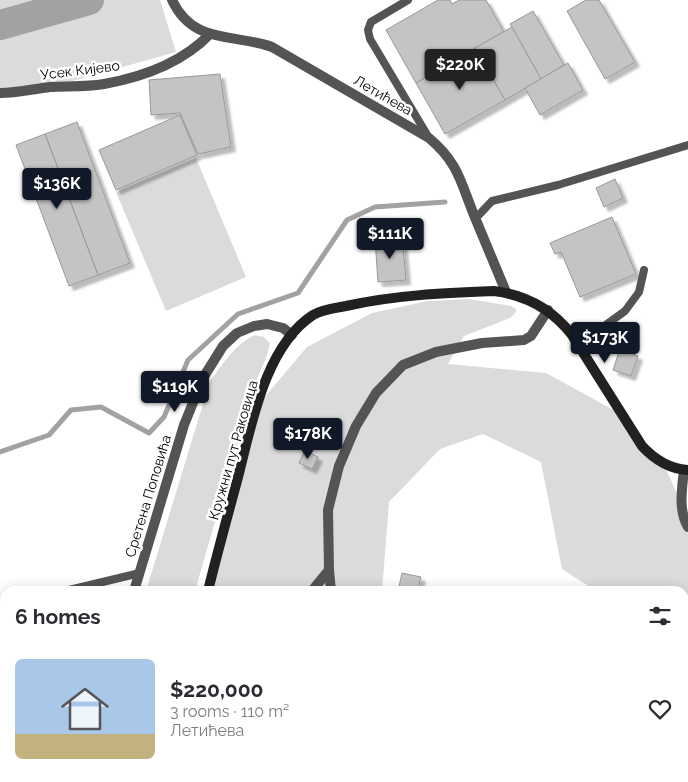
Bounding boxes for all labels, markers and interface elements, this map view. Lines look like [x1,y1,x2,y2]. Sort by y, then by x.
pin: $220K [425,48,495,91]
text: $220K [436,55,484,74]
street label: Усек Кијево [39,57,121,83]
street label: Летићева [351,72,415,118]
pin: $136K [22,168,92,210]
text: $136K [33,174,81,193]
pin: $111K [355,218,425,260]
text: $111K [368,224,412,243]
pin: $173K [570,322,640,364]
text: $173K [582,328,628,347]
pin: $119K [140,370,210,413]
text: $119K [152,377,198,396]
street label: Кружни пут Раковица [205,378,261,522]
pin: $178K [273,418,343,460]
text: $178K [284,424,332,443]
street label: Сретена Поповића [122,433,174,559]
icon: filters [646,602,674,630]
text: 6 homes [15,604,101,629]
text: $220,000 [170,677,263,702]
icon: home [55,679,115,739]
icon: heart [646,695,674,723]
text: 3 rooms · 110 m² [170,702,289,721]
text: Летићева [170,721,244,740]

